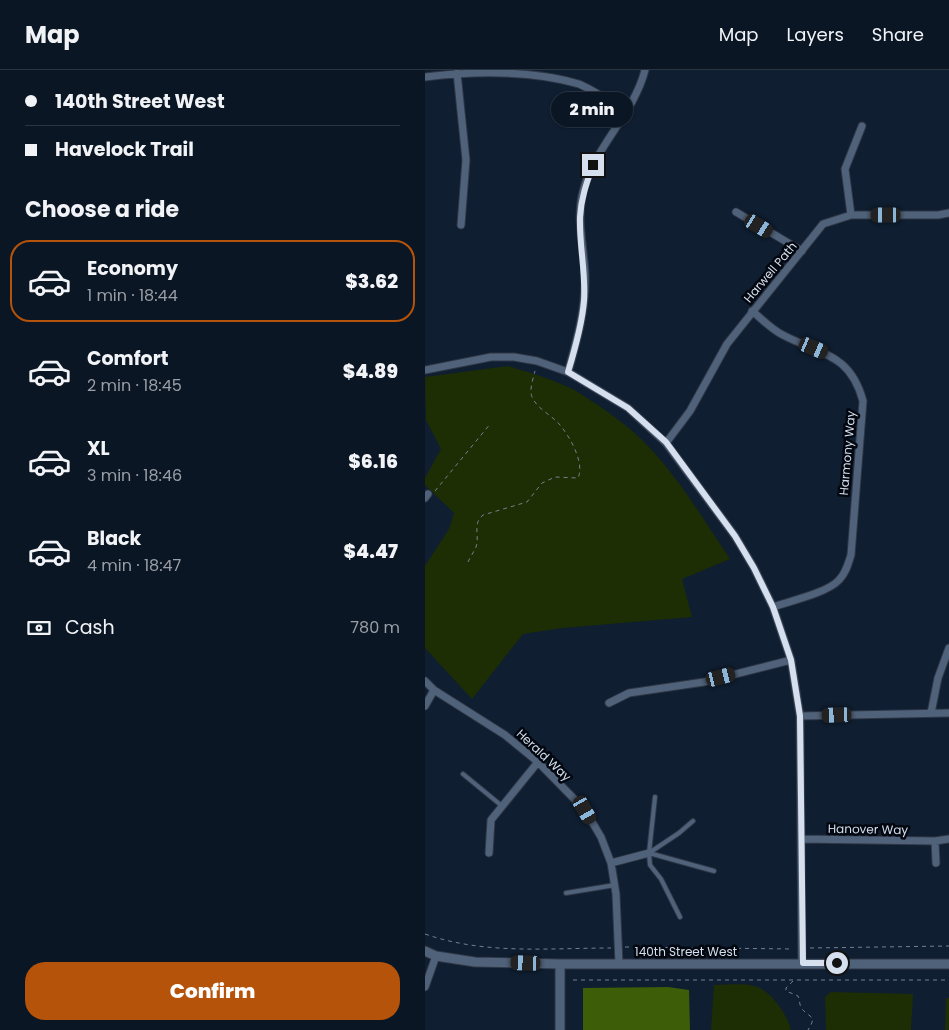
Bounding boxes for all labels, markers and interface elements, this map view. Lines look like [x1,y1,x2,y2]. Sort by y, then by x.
text: Map [25,18,80,51]
text: Map [719,22,759,47]
text: Layers [787,22,844,47]
text: Share [872,22,924,47]
text: 140th Street West [55,88,225,115]
callout: 2 min [552,92,634,128]
text: 2 min [569,98,615,121]
text: Havelock Trail [55,136,194,163]
route end [582,154,604,176]
text: Choose a ride [25,194,179,225]
car [871,208,901,223]
car [742,212,775,240]
street label: Harwell Path [740,238,800,306]
text: Economy [87,255,178,282]
icon: car [27,259,72,304]
text: $3.62 [345,268,398,295]
text: 1 min · 18:44 [87,284,178,307]
car [797,335,830,361]
text: Comfort [87,345,169,372]
icon: car [27,349,72,394]
text: $4.89 [343,358,398,385]
text: 2 min · 18:45 [87,374,182,397]
street label: Harmony Way [835,410,859,496]
text: XL [87,435,110,462]
icon: car [27,439,72,484]
text: $6.16 [348,448,398,475]
text: 3 min · 18:46 [87,464,182,487]
text: Black [87,525,141,552]
icon: car [27,529,72,574]
text: $4.47 [344,538,398,565]
text: 4 min · 18:47 [87,554,181,577]
icon: cash [25,614,53,642]
text: Cash [65,614,115,641]
text: 780 m [350,616,400,639]
car [704,666,737,688]
car [821,707,852,723]
street label: Herald Way [513,725,575,785]
car [571,793,598,827]
street label: Hanover Way [828,820,908,838]
street label: 140th Street West [635,943,737,960]
route start [826,952,848,974]
car [510,955,541,971]
button: Confirm [25,962,400,1020]

